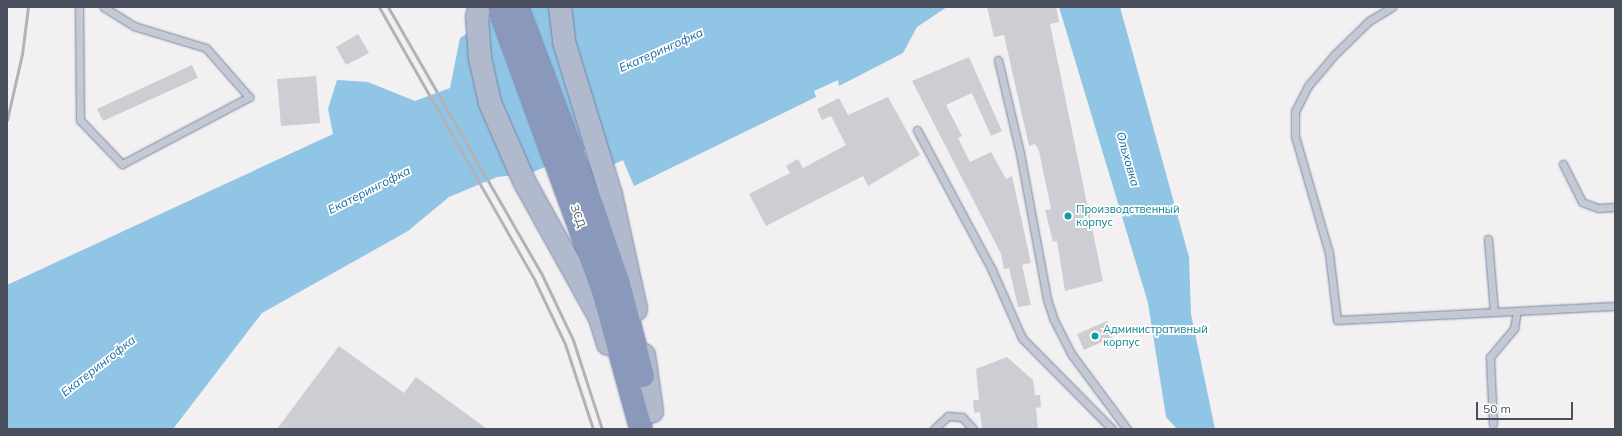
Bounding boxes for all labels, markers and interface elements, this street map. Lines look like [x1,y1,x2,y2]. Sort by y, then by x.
water label: Екатерингофка [617,25,705,75]
water label: Ольховка [1113,130,1143,188]
water label: Екатерингофка [325,163,413,217]
street label: ЗСД [568,203,588,229]
place label: Производственный корпус [1076,203,1180,229]
marker: Производственный корпус [1063,211,1073,221]
place label: Административный корпус [1103,323,1208,349]
marker: Административный корпус [1090,331,1100,341]
water label: Екатерингофка [58,332,138,400]
scale bar [1478,394,1575,420]
text: 50 m [1483,401,1511,416]

